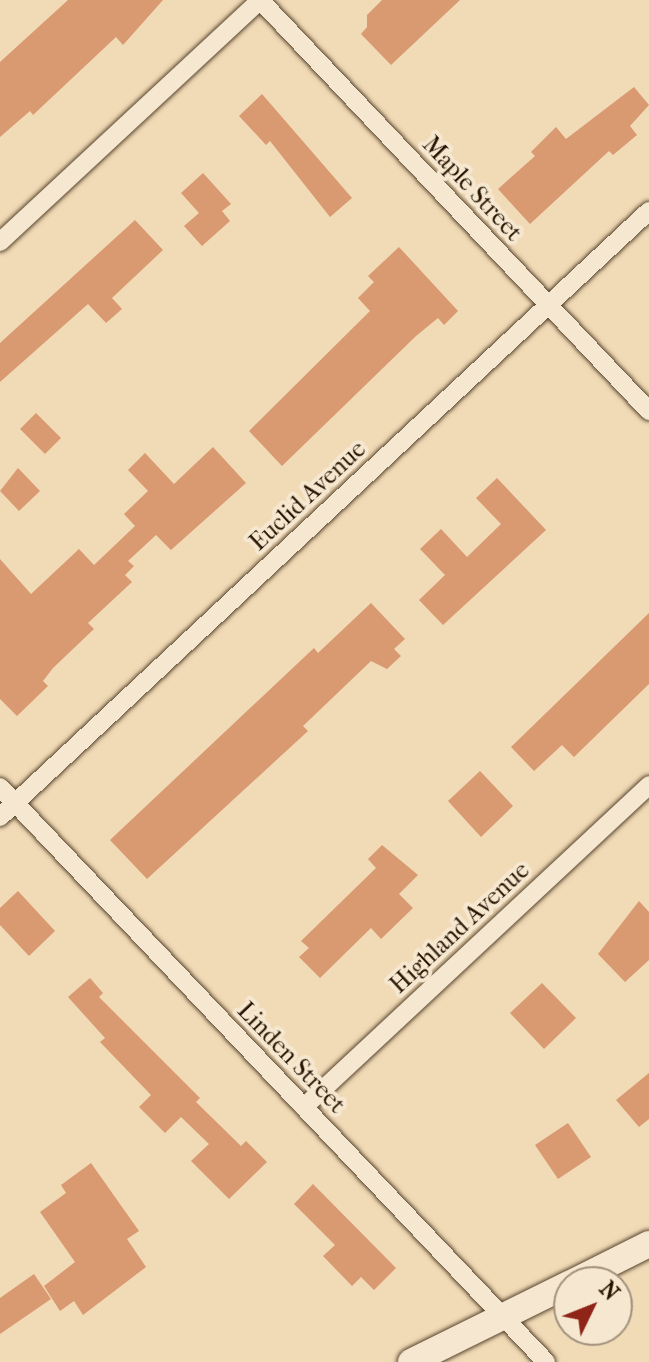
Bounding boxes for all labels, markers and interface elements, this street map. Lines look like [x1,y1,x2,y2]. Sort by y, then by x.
street label: Maple Street [416,131,528,247]
street label: Euclid Avenue [244,435,372,557]
street label: Highland Avenue [385,856,535,1000]
street label: Linden Street [231,997,351,1119]
north arrow [553,1266,633,1346]
text: N [594,1276,624,1306]

